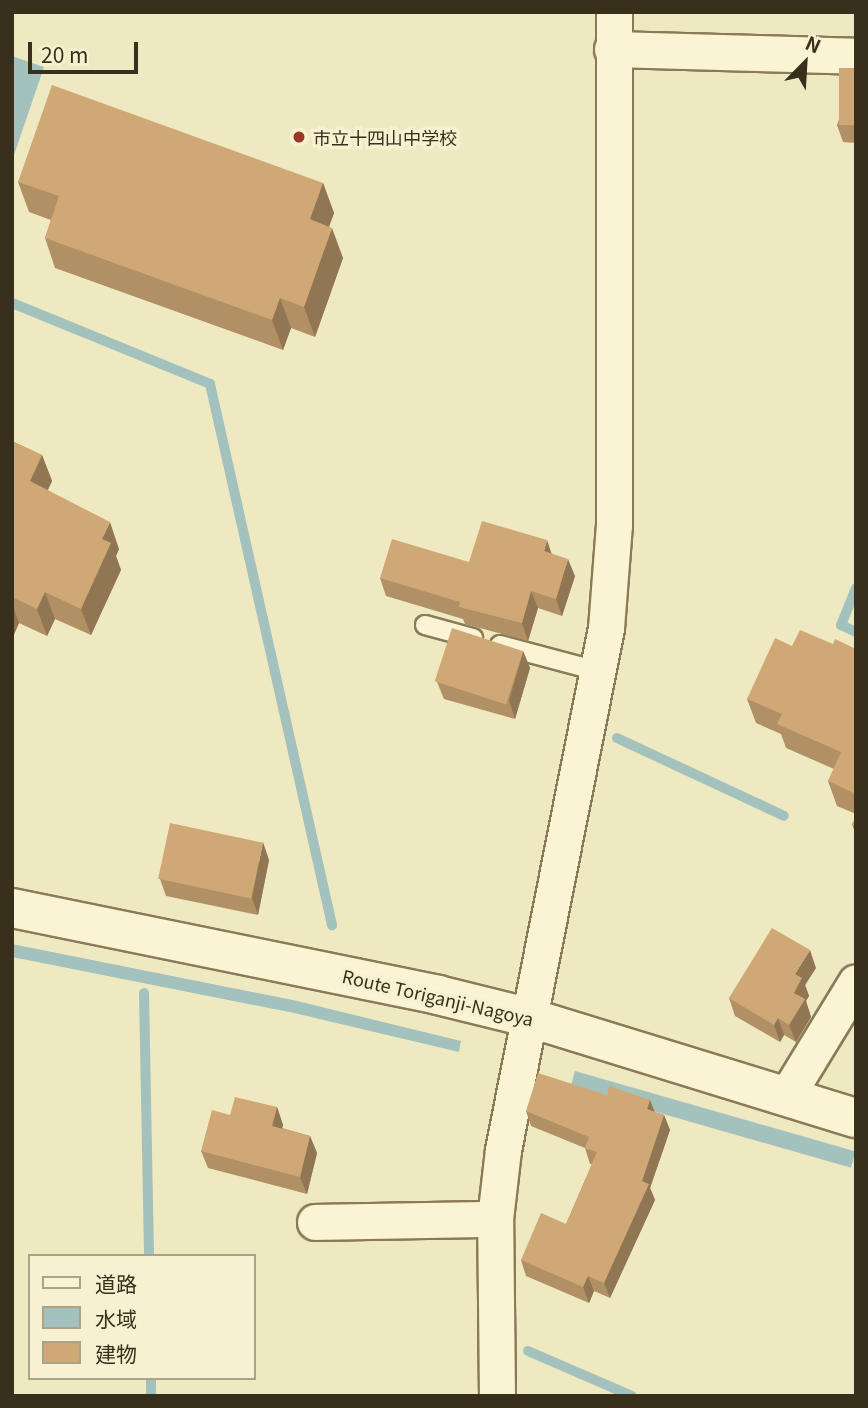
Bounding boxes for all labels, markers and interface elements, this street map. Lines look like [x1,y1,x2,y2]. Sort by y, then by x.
scale bar [32,28,142,72]
north arrow [770,28,840,98]
text: N [802,28,826,59]
text: 20 m [41,39,88,69]
place label: 市立十四山中学校 [313,126,457,148]
marker: 市立十四山中学校 [291,129,307,145]
street label: Route Toriganji-Nagoya [340,964,536,1030]
legend [28,1254,256,1380]
text: 道路 [95,1268,137,1298]
text: 水域 [95,1303,137,1333]
text: 建物 [95,1338,137,1368]

